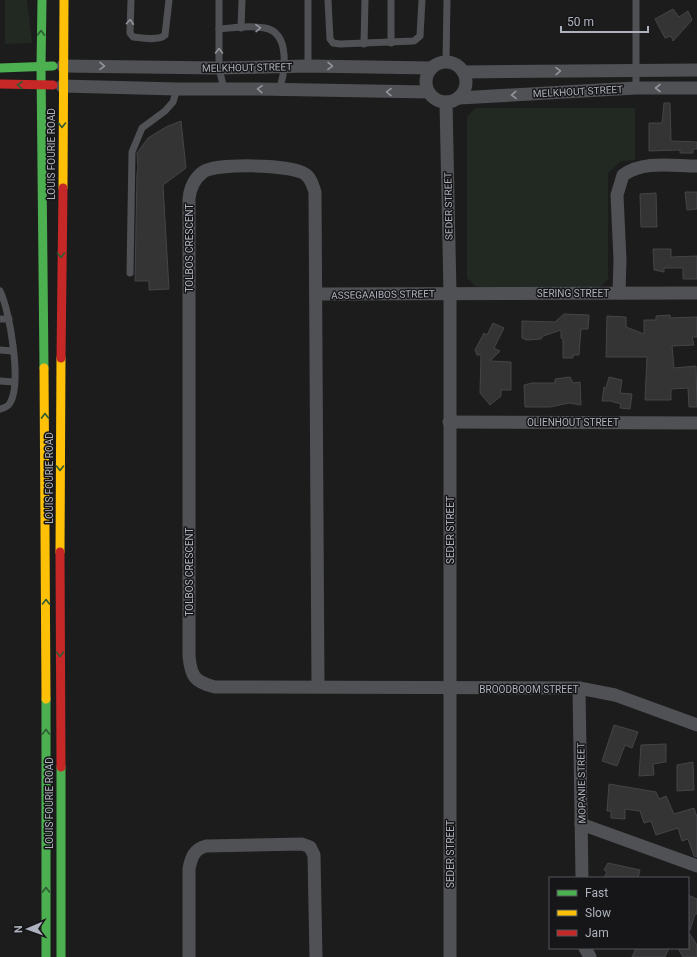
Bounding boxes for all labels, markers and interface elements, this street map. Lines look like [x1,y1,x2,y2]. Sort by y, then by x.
scale bar [561,8,648,34]
text: 50 m [567,15,594,29]
one-way arrow [125,19,134,25]
one-way arrow [255,23,261,32]
one-way arrow [37,30,45,36]
one-way arrow [215,48,223,54]
street label: MELKHOUT STREET [202,61,292,74]
one-way arrow [99,62,105,70]
one-way arrow [327,62,333,70]
one-way arrow [555,67,561,75]
one-way arrow [17,80,23,89]
street label: MELKHOUT STREET [533,84,623,99]
one-way arrow [655,84,661,92]
one-way arrow [257,85,263,93]
one-way arrow [386,88,392,96]
one-way arrow [511,90,517,99]
street label: LOUIS FOURIE ROAD [46,108,57,200]
one-way arrow [58,122,66,128]
street label: SEDER STREET [442,172,455,240]
street label: TOLBOS CRESCENT [184,203,195,293]
one-way arrow [57,252,65,258]
street label: ASSEGAAIBOS STREET [331,288,435,301]
street label: SERING STREET [537,288,609,299]
one-way arrow [41,413,49,419]
street label: OLIENHOUT STREET [527,417,619,428]
street label: LOUIS FOURIE ROAD [44,432,55,524]
one-way arrow [56,465,64,471]
street label: SEDER STREET [445,496,456,564]
street label: TOLBOS CRESCENT [184,527,195,617]
one-way arrow [42,599,50,605]
one-way arrow [56,651,64,657]
street label: BROODBOOM STREET [479,684,579,695]
one-way arrow [42,729,50,735]
street label: MOPANIE STREET [575,742,588,824]
street label: LOUIS FOURIE ROAD [44,757,55,849]
street label: SEDER STREET [445,820,456,888]
legend [549,877,689,949]
text: Fast [585,886,608,900]
one-way arrow [42,887,50,893]
text: Slow [585,906,611,920]
north arrow [8,909,48,949]
text: N [12,925,25,933]
text: Jam [585,926,609,940]

